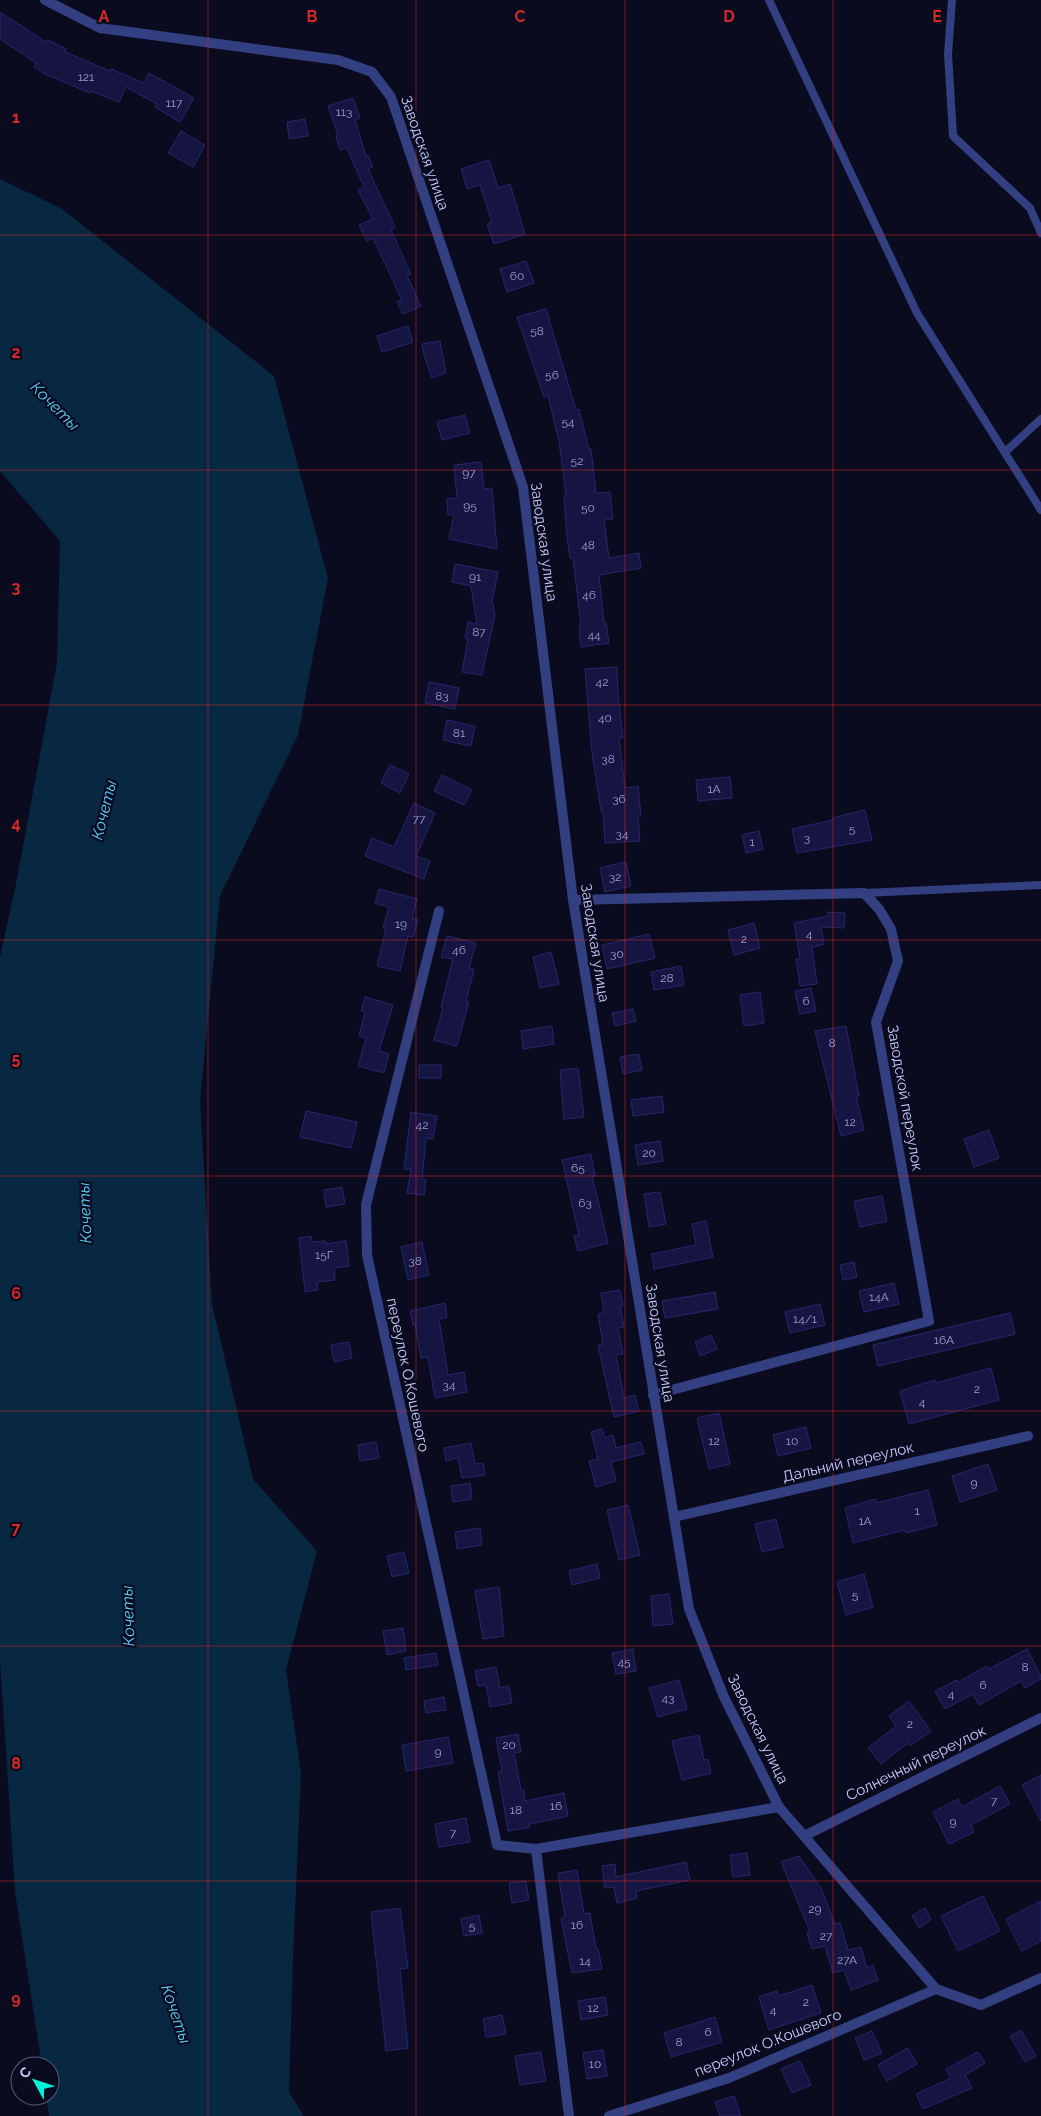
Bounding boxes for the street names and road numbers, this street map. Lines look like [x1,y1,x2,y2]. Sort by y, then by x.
street label: Заводская улица [397,93,453,213]
street label: Заводская улица [527,481,561,603]
street label: Заводская улица [577,882,613,1004]
street label: Заводской переулок [883,1024,927,1173]
street label: Заводская улица [642,1282,678,1404]
street label: переулок О.Кошевого [383,1296,433,1454]
street label: Дальний переулок [781,1438,916,1486]
street label: Заводская улица [724,1671,792,1787]
street label: Солнечный переулок [843,1721,989,1805]
street label: переулок О.Кошевого [692,2005,844,2081]

